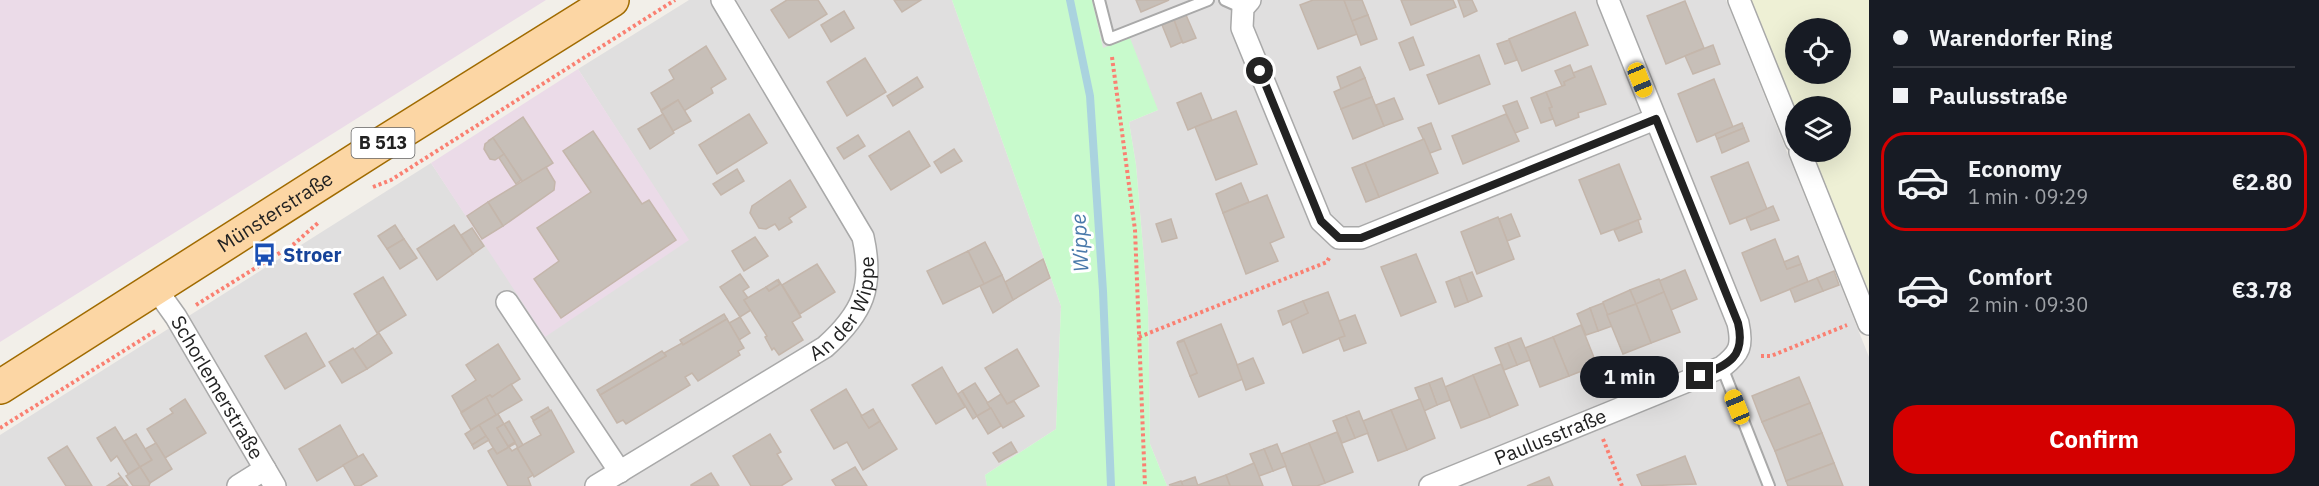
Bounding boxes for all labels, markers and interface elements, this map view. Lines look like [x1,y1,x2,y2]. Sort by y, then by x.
map controls [1785,18,1851,162]
button: locate [1785,18,1851,84]
text: Warendorfer Ring [1929,23,2112,52]
route start [1246,57,1273,84]
car [1625,60,1655,100]
text: Paulusstraße [1929,81,2068,110]
button: layers [1785,96,1851,162]
road number: B 513 [352,128,415,158]
text: Economy [1968,154,2062,183]
icon: car [1896,155,1950,209]
street label: Münsterstraße [212,165,338,258]
text: €2.80 [2232,167,2292,196]
text: 1 min · 09:29 [1968,183,2088,210]
water label: Wippe [1063,213,1095,273]
place label: Stroer [283,241,342,268]
bus stop icon: Stroer [252,242,278,268]
street label: An der Wippe [804,256,880,367]
text: Comfort [1968,262,2052,291]
icon: car [1896,263,1950,317]
text: €3.78 [2232,275,2292,304]
text: 2 min · 09:30 [1968,291,2088,318]
street label: Schorlemerstraße [165,310,270,464]
callout: 1 min [1580,355,1679,397]
route end [1686,362,1713,389]
text: 1 min [1603,363,1656,390]
car [1722,387,1752,427]
street label: Paulusstraße [1490,402,1610,471]
button: Confirm [1893,405,2295,474]

